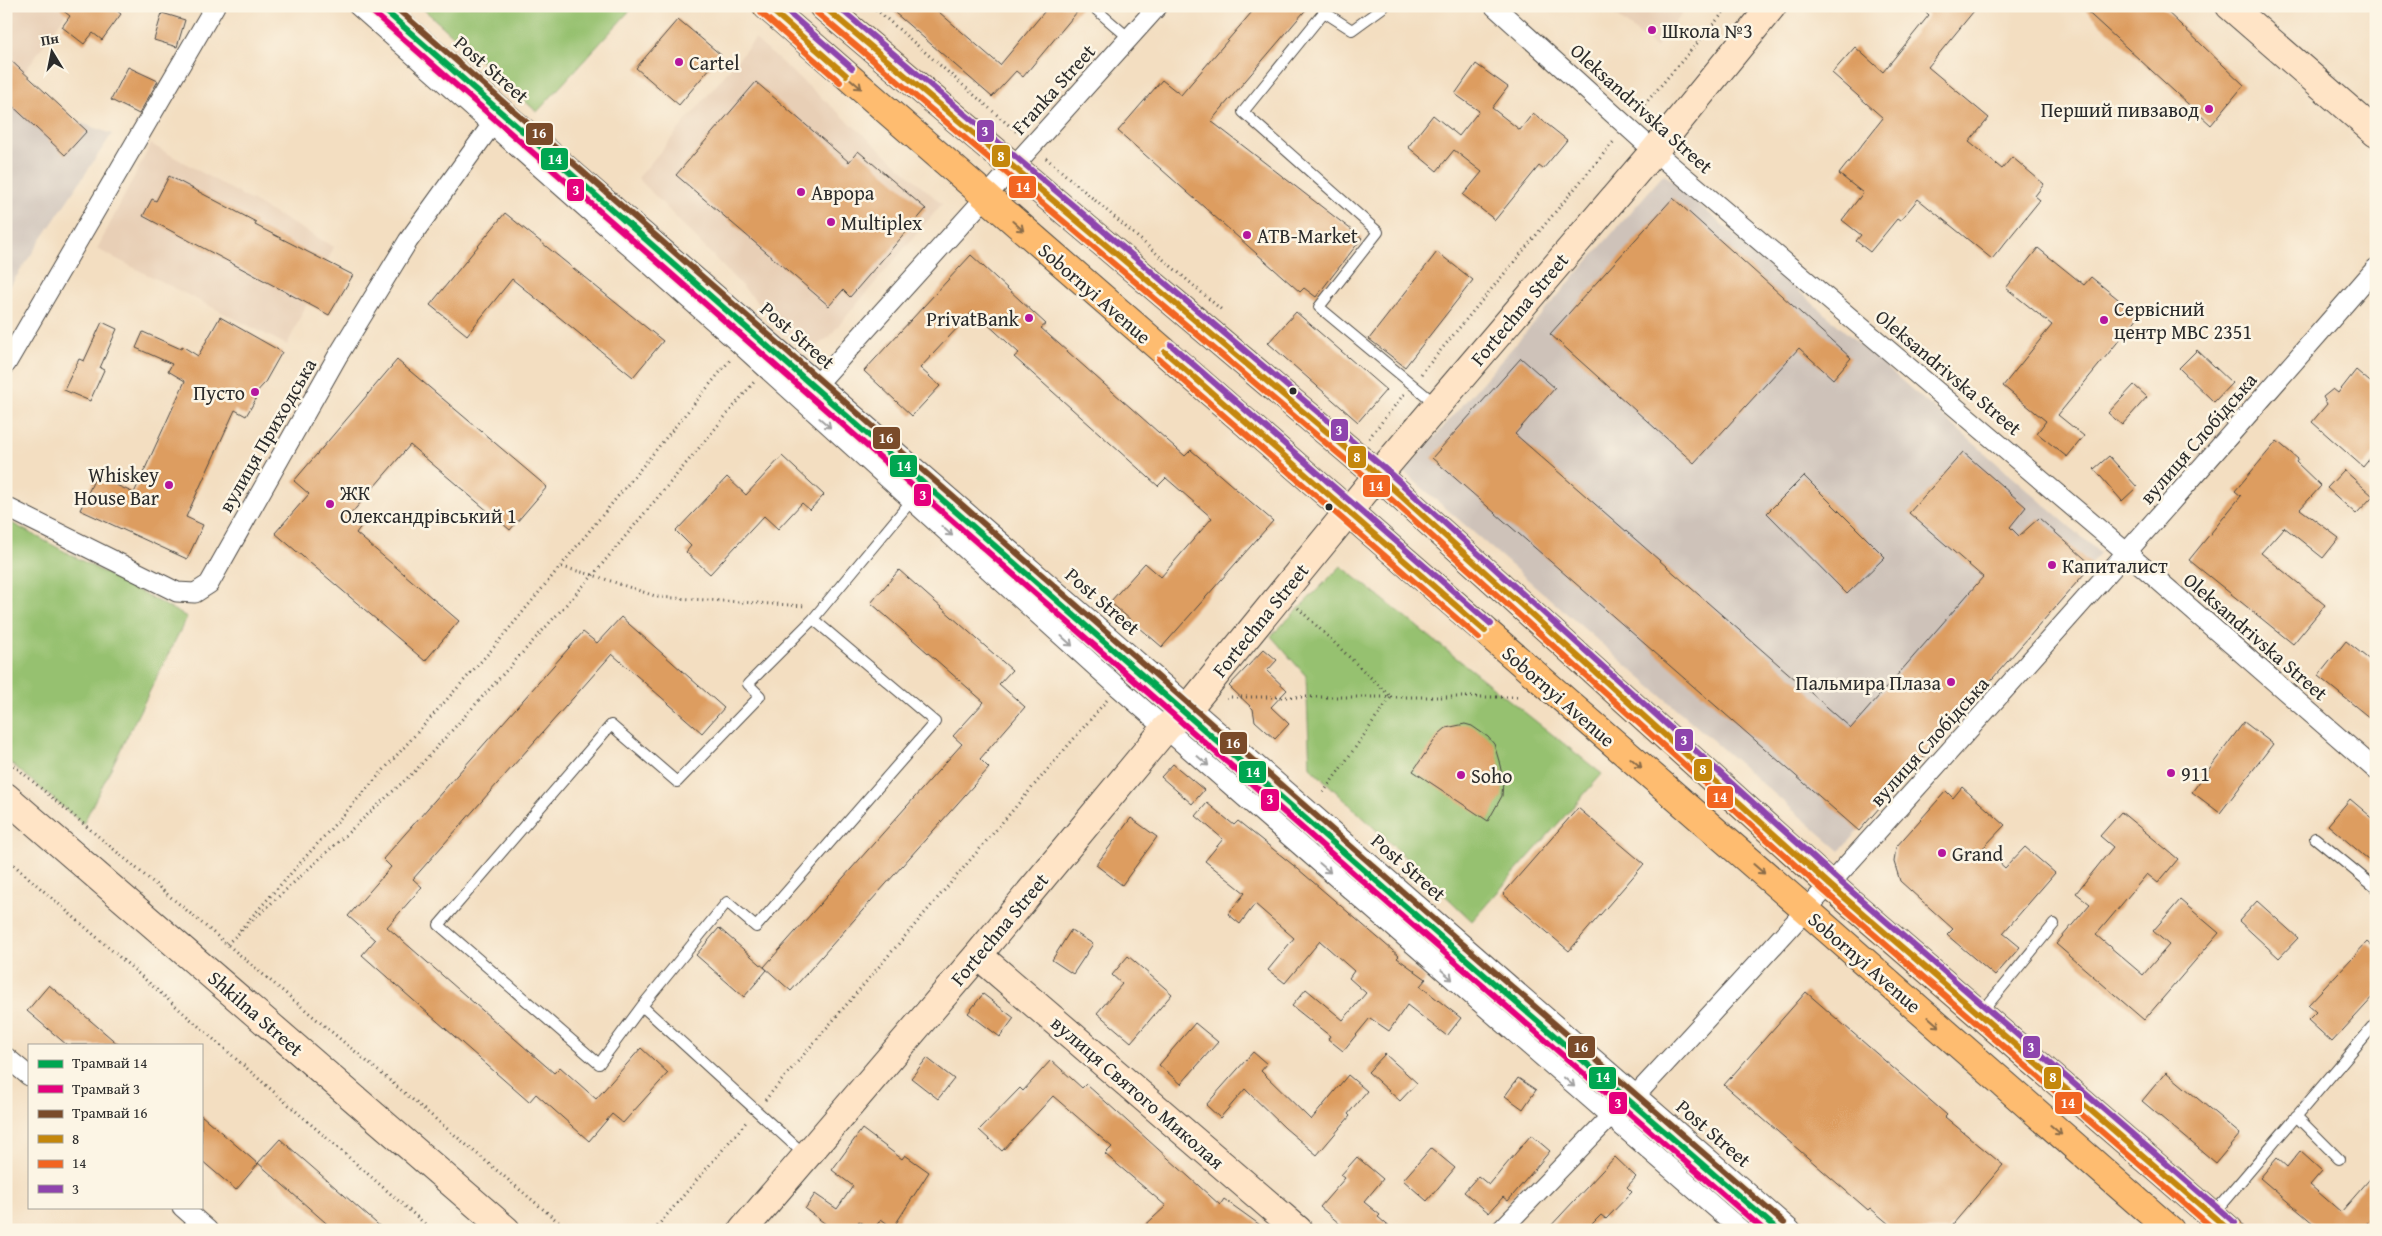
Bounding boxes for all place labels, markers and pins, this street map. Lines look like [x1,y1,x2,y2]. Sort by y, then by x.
place label: Школа №3 [1662,16,1753,45]
marker: Школа №3 [1646,24,1658,36]
place label: Cartel [689,48,740,77]
marker: Cartel [673,56,685,68]
place label: Перший пивзавод [2041,95,2199,124]
marker: Перший пивзавод [2203,103,2215,115]
place label: Аврора [811,178,875,207]
marker: Аврора [795,186,807,198]
place label: Multiplex [841,208,923,237]
marker: Multiplex [825,216,837,228]
place label: ATB-Market [1257,221,1358,250]
marker: ATB-Market [1241,229,1253,241]
place label: Сервісний центр МВС 2351 [2114,294,2252,346]
place label: PrivatBank [926,304,1020,333]
marker: PrivatBank [1023,312,1035,324]
marker: Сервісний центр МВС 2351 [2098,314,2110,326]
place label: Пусто [193,378,245,407]
marker: Пусто [249,386,261,398]
unlabelled marker [1288,386,1298,396]
place label: Whiskey House Bar [74,460,159,512]
place label: ЖК Олександрівський 1 [339,478,517,530]
marker: Whiskey House Bar [163,479,175,491]
marker: ЖК Олександрівський 1 [324,498,336,510]
unlabelled marker [1324,502,1334,512]
place label: Капиталист [2062,551,2168,580]
marker: Капиталист [2046,559,2058,571]
place label: Пальмира Плаза [1796,668,1941,697]
marker: Пальмира Плаза [1945,676,1957,688]
place label: 911 [2181,759,2210,788]
place label: Soho [1471,761,1512,790]
marker: 911 [2165,767,2177,779]
marker: Soho [1455,769,1467,781]
place label: Grand [1952,839,2004,868]
marker: Grand [1936,847,1948,859]

